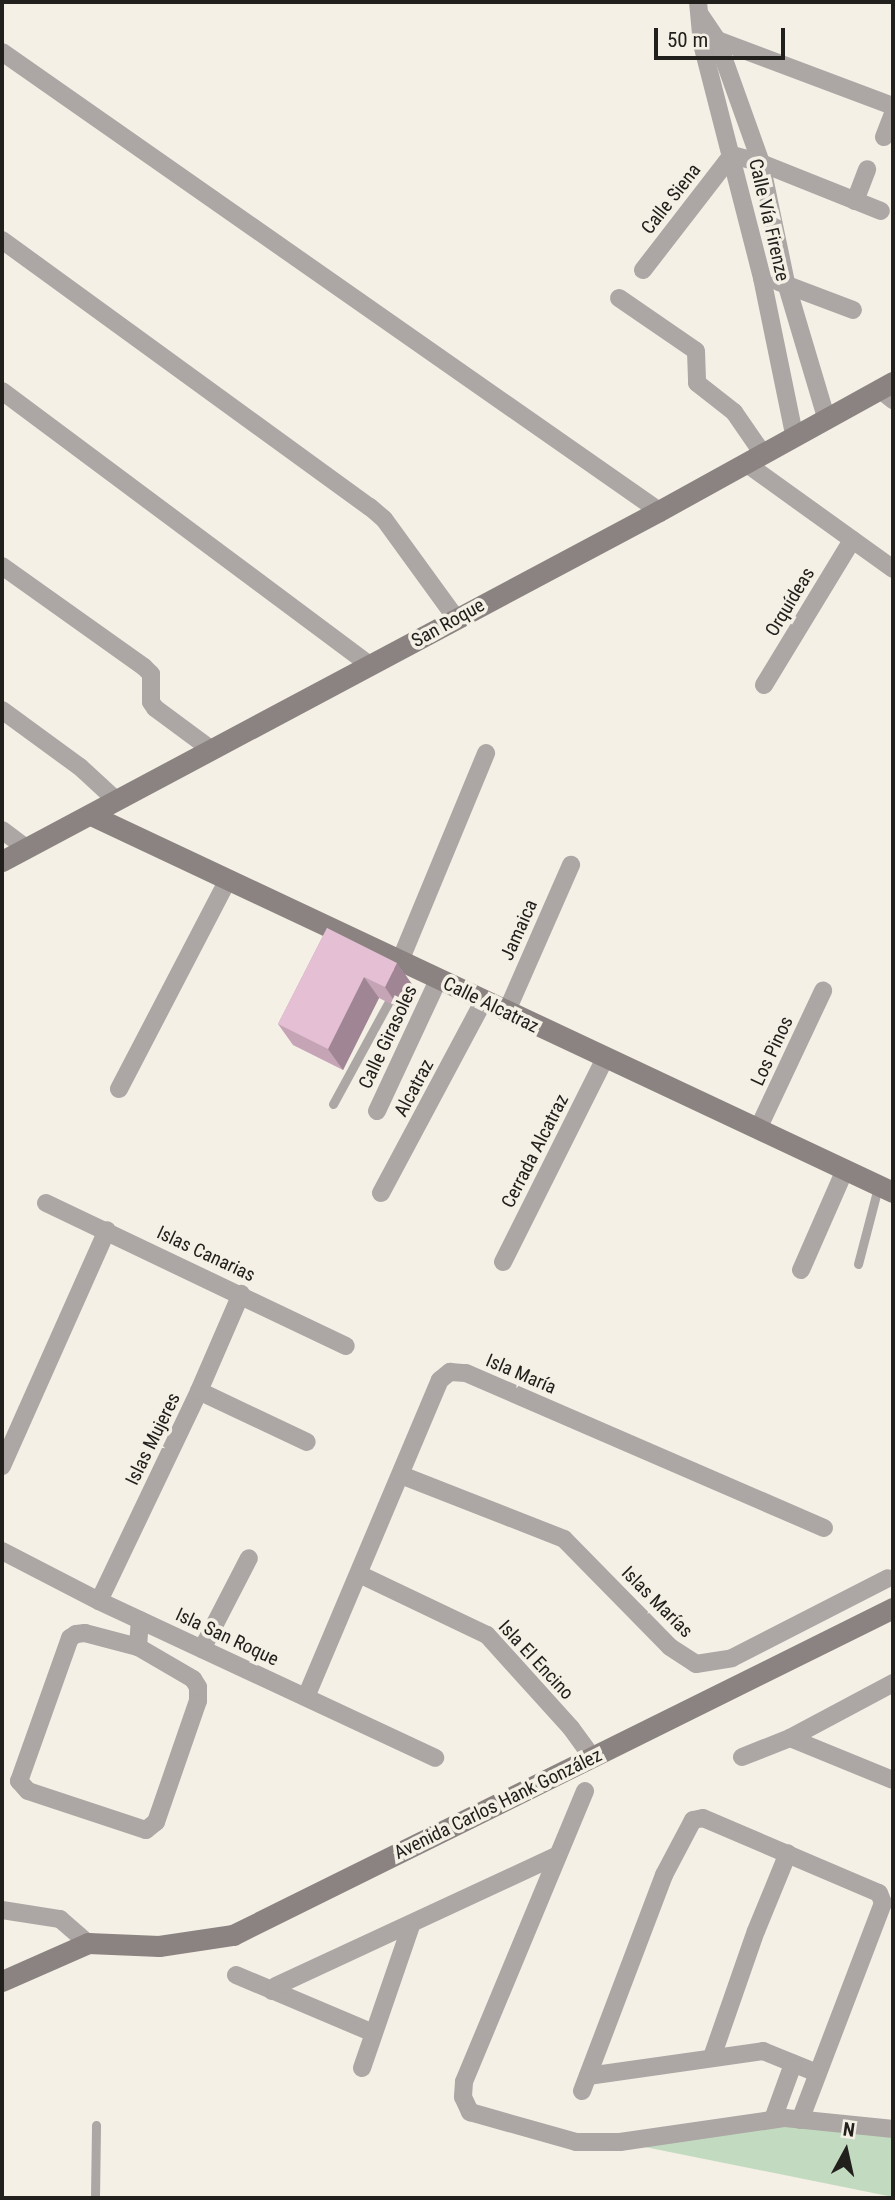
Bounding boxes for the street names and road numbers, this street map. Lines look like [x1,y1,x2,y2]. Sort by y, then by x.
street label: Calle Vía Firenze [744,157,794,283]
street label: Calle Siena [636,159,706,239]
street label: Orquídeas [761,563,819,641]
street label: San Roque [408,594,488,652]
street label: Jamaica [496,896,542,964]
street label: Calle Alcatraz [439,972,543,1038]
street label: Calle Girasoles [354,981,422,1093]
street label: Los Pinos [746,1013,798,1089]
street label: Alcatraz [389,1055,439,1121]
street label: Cerrada Alcatraz [497,1090,573,1212]
street label: Islas Canarias [153,1221,259,1287]
street label: Isla María [482,1349,560,1399]
street label: Islas Mujeres [121,1389,185,1489]
street label: Islas Marías [617,1562,697,1642]
street label: Isla San Roque [172,1603,282,1671]
street label: Isla El Encino [494,1616,578,1704]
street label: Avenida Carlos Hank González [390,1744,606,1864]

